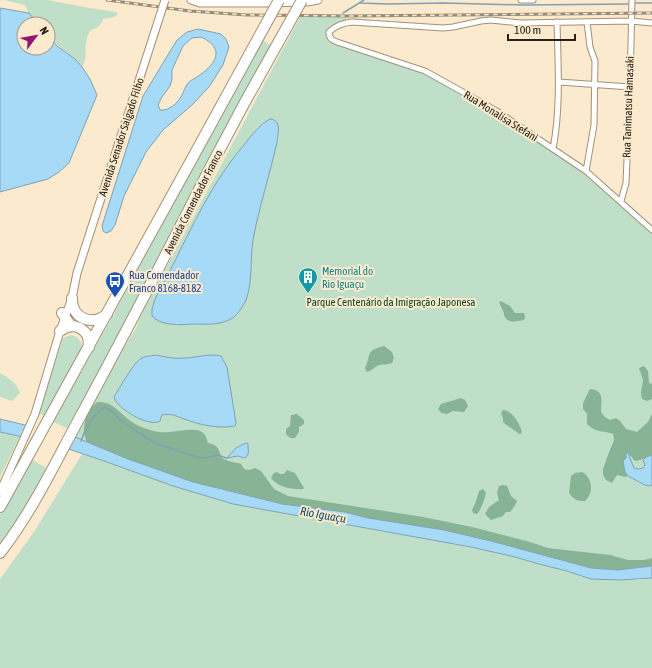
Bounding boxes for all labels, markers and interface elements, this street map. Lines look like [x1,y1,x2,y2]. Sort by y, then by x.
north arrow [16,16,56,56]
scale bar [508,16,575,42]
text: 100 m [514,23,541,37]
text: N [38,25,51,37]
street label: Rua Tanimatsu Hamasaki [620,56,636,158]
street label: Avenida Senador Salgado Filho [96,76,146,198]
street label: Rua Monalisa Stefani [462,88,540,144]
street label: Avenida Comendador Franco [161,148,225,256]
place label: Memorial do Rio Iguaçu [322,265,373,290]
building icon: Memorial do Rio Iguaçu [297,266,319,294]
place label: Rua Comendador Franco 8168-8182 [129,269,202,294]
bus stop icon: Rua Comendador Franco 8168-8182 [104,270,126,298]
park label: Parque Centenário da Imigração Japonesa [307,296,475,308]
water label: Rio Iguaçu [299,504,347,526]

